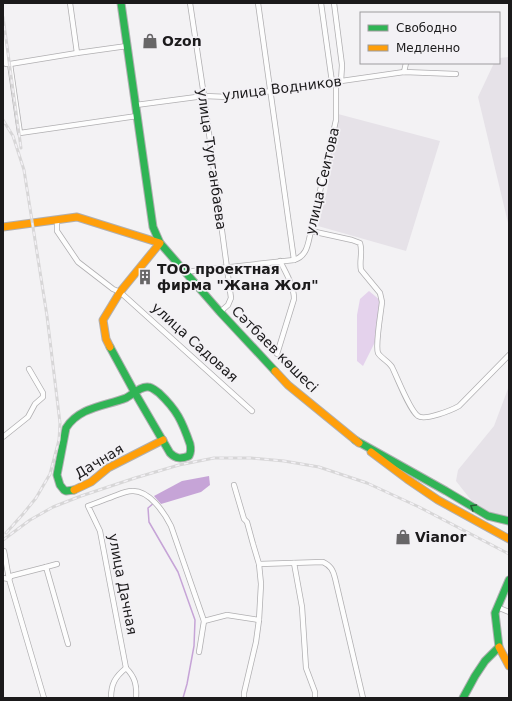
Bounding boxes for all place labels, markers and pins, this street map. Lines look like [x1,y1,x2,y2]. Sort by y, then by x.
shop icon: Ozon [141,32,159,50]
place label: Ozon [162,33,202,49]
place label: ТОО проектная фирма "Жана Жол" [157,261,319,293]
building icon: ТОО проектная фирма "Жана Жол" [136,268,154,286]
shop icon: Vianor [394,528,412,546]
place label: Vianor [415,529,466,545]

